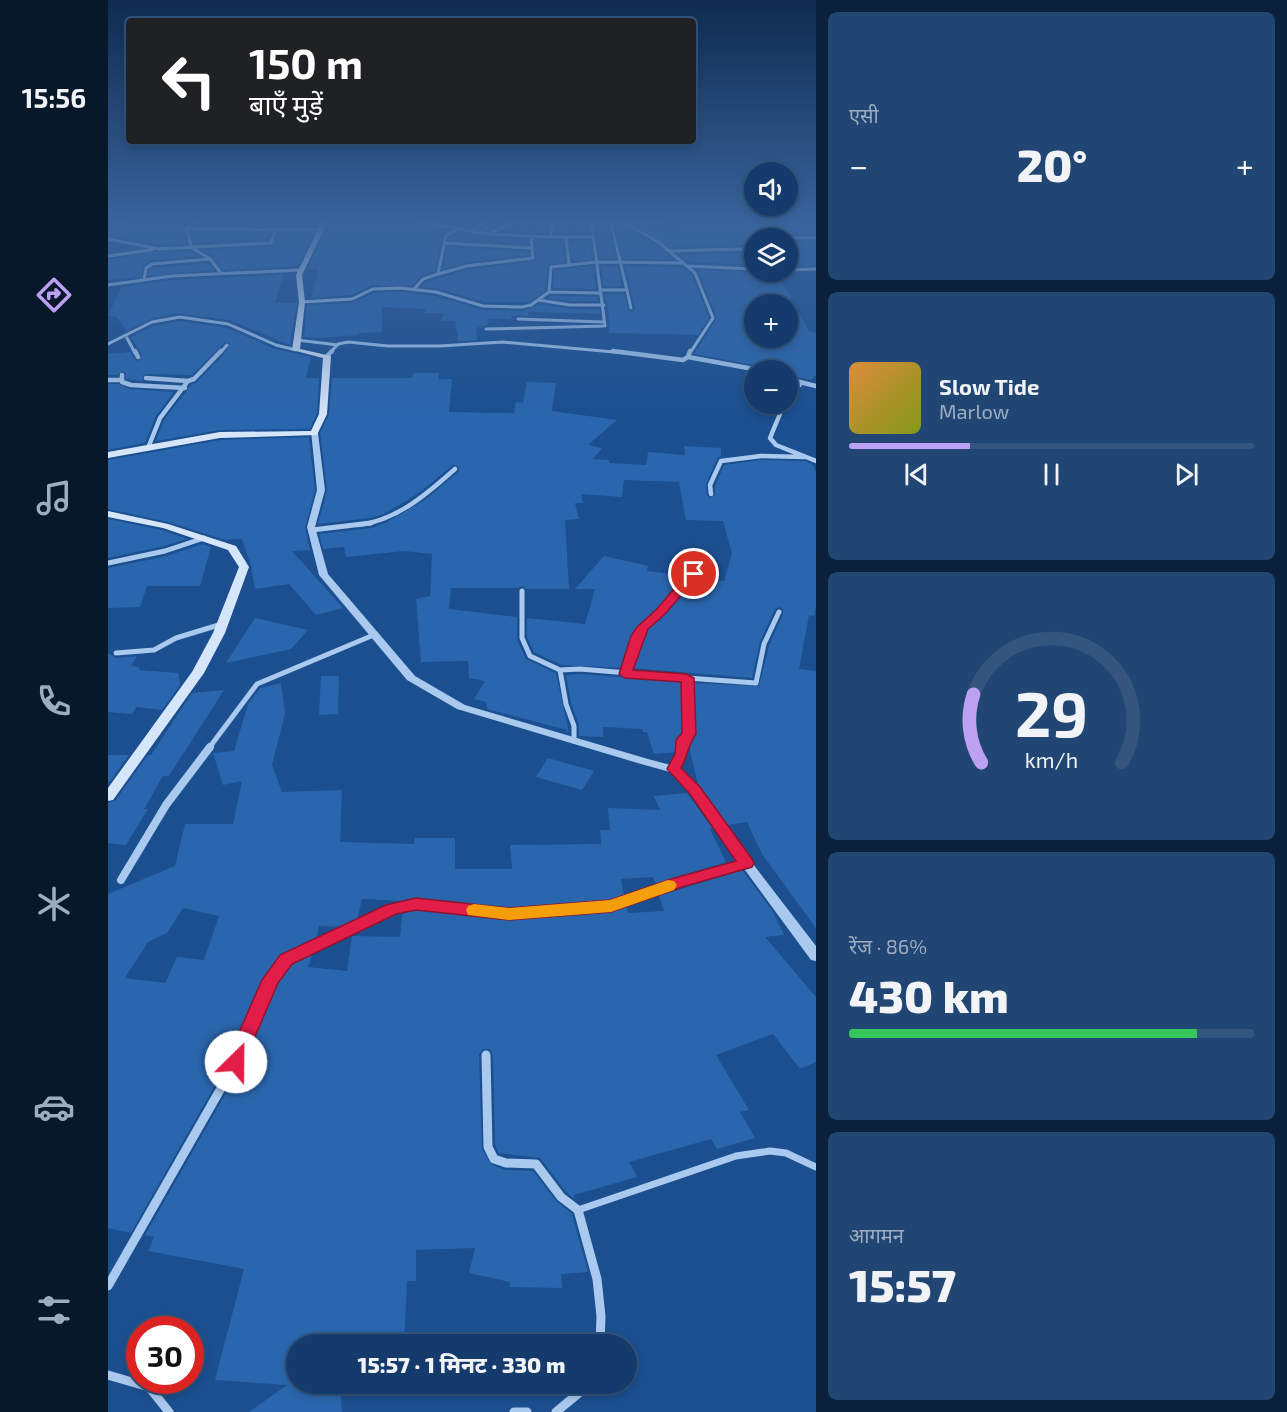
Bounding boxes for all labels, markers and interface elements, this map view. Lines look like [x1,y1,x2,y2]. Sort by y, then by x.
text: 150 m [249,37,363,87]
icon: left [150,42,228,120]
text: 15:56 [22,81,86,113]
text: बाएँ मुड़ें [249,88,323,120]
text: एसी [849,103,879,127]
text: 20° [1017,137,1087,191]
text: − [849,145,868,185]
text: + [1236,145,1254,185]
map controls [744,162,798,414]
button: sound [744,162,798,216]
button: layers [744,228,798,282]
icon: directions [33,274,75,316]
button: + [744,294,798,348]
button: − [744,360,798,414]
text: Slow Tide [939,373,1039,399]
text: Marlow [939,399,1009,423]
icon: previous [900,458,933,491]
icon: pause [1035,458,1068,491]
icon: next [1170,458,1203,491]
icon: music [33,477,75,519]
pin [668,548,719,599]
icon: arrive [677,557,710,590]
text: 29 [1015,675,1088,750]
icon: phone [33,680,75,722]
text: km/h [1025,747,1078,772]
icon: climate [33,883,75,925]
text: रेंज · 86% [849,934,927,958]
text: 430 km [849,968,1009,1022]
position arrow [204,1030,268,1094]
icon: car [33,1086,75,1128]
text: आगमन [849,1223,904,1247]
text: 15:57 [849,1257,956,1311]
icon: filters [33,1289,75,1331]
speed limit sign: 30 [126,1316,204,1394]
text: 15:57 · 1 मिनट · 330 m [358,1351,565,1377]

